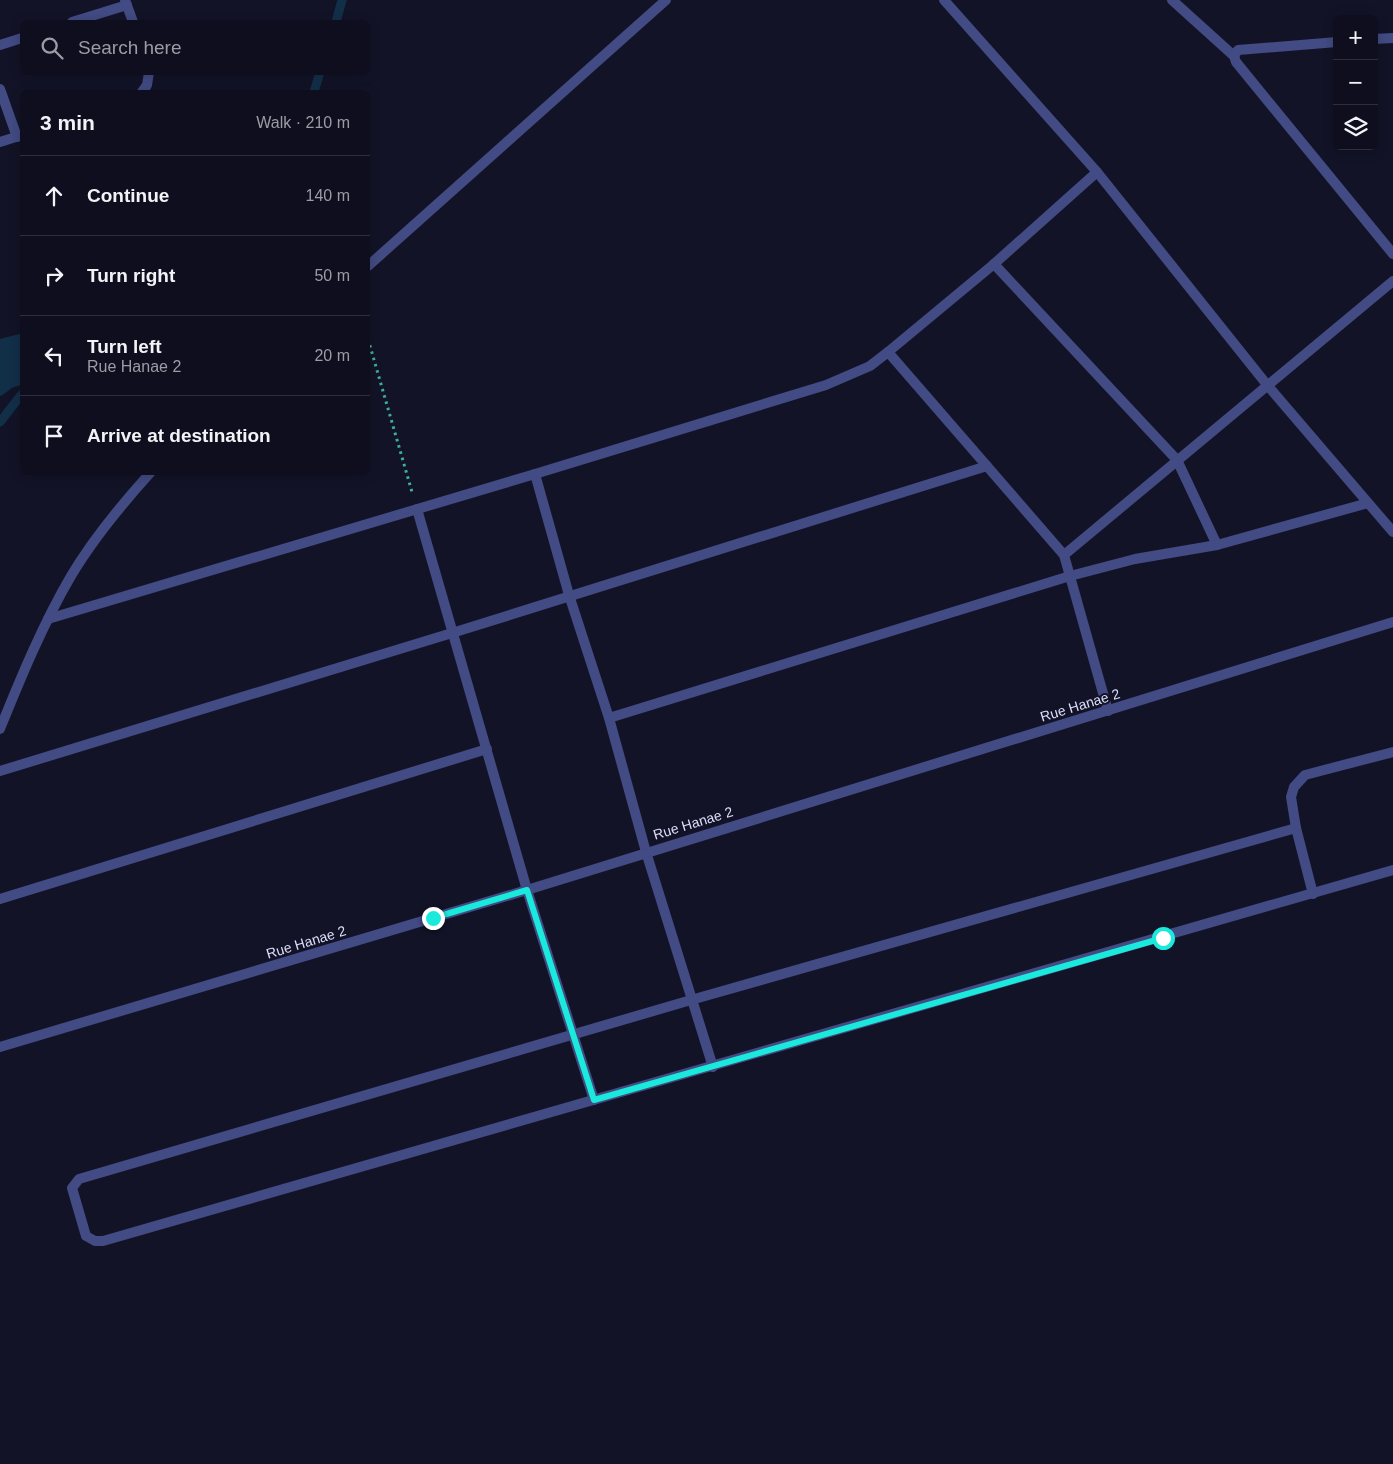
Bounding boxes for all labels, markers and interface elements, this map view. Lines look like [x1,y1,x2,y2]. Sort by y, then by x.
map controls [1333,15,1378,150]
button: + [1333,15,1378,60]
search box [20,20,370,75]
icon: search [38,34,66,62]
text: Search here [78,37,182,58]
button: − [1333,60,1378,105]
button: layers [1333,105,1378,150]
text: 3 min [40,111,95,134]
text: Walk · 210 m [256,114,350,131]
icon: ahead [40,182,68,210]
text: Continue [87,185,169,206]
text: 140 m [306,187,350,204]
icon: right [40,262,68,290]
text: Turn right [87,265,175,286]
text: 50 m [314,267,350,284]
text: Turn left [87,336,162,357]
icon: left [40,342,68,370]
text: 20 m [314,347,350,364]
text: Rue Hanae 2 [87,358,181,375]
icon: arrive [40,422,68,450]
text: Arrive at destination [87,425,271,446]
street label: Rue Hanae 2 [1038,685,1122,725]
street label: Rue Hanae 2 [651,803,735,843]
route end [422,907,445,930]
street label: Rue Hanae 2 [264,922,348,962]
route start [1152,927,1175,950]

